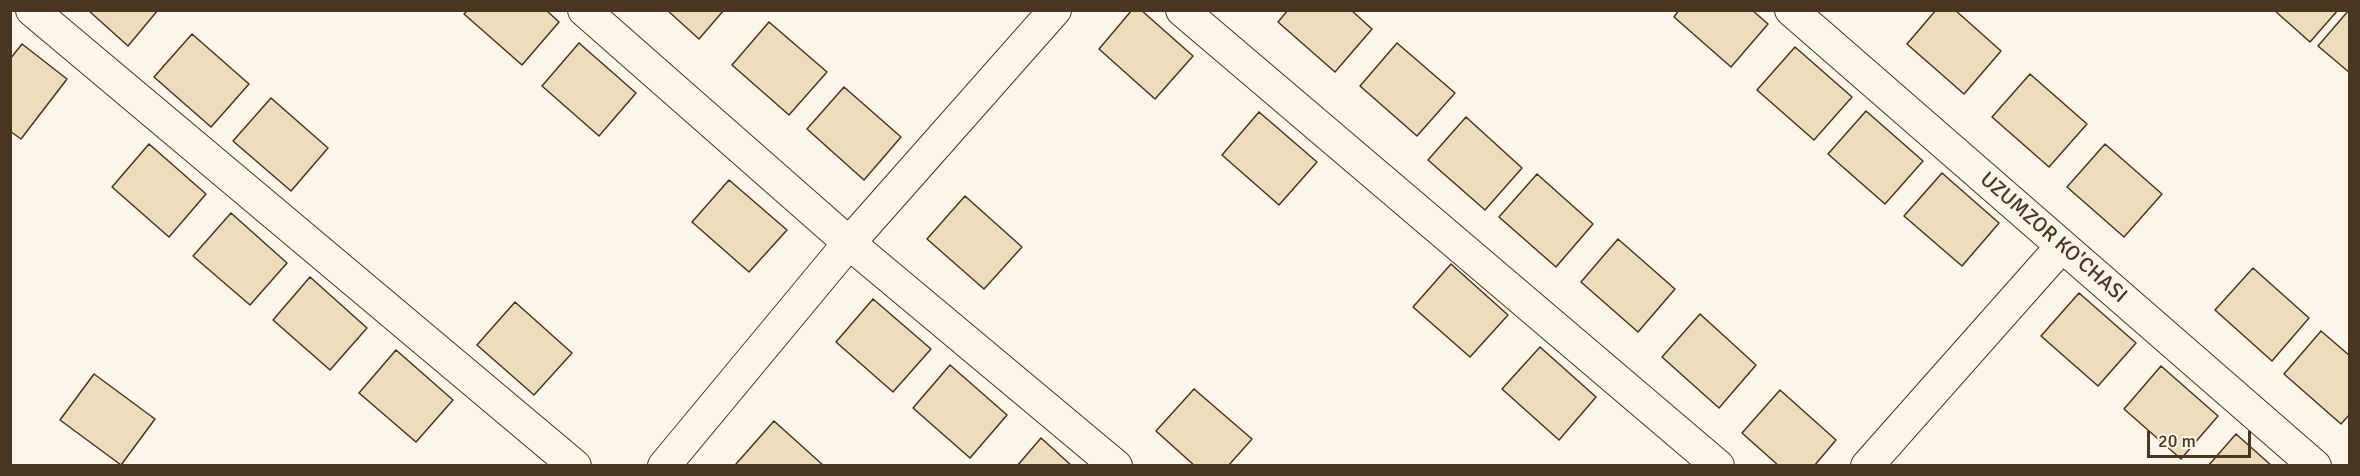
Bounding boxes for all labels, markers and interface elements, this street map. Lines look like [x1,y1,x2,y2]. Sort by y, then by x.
street label: UZUMZOR KO'CHASI [1974,167,2132,309]
scale bar [2150,419,2254,457]
text: 20 m [2158,430,2196,452]

